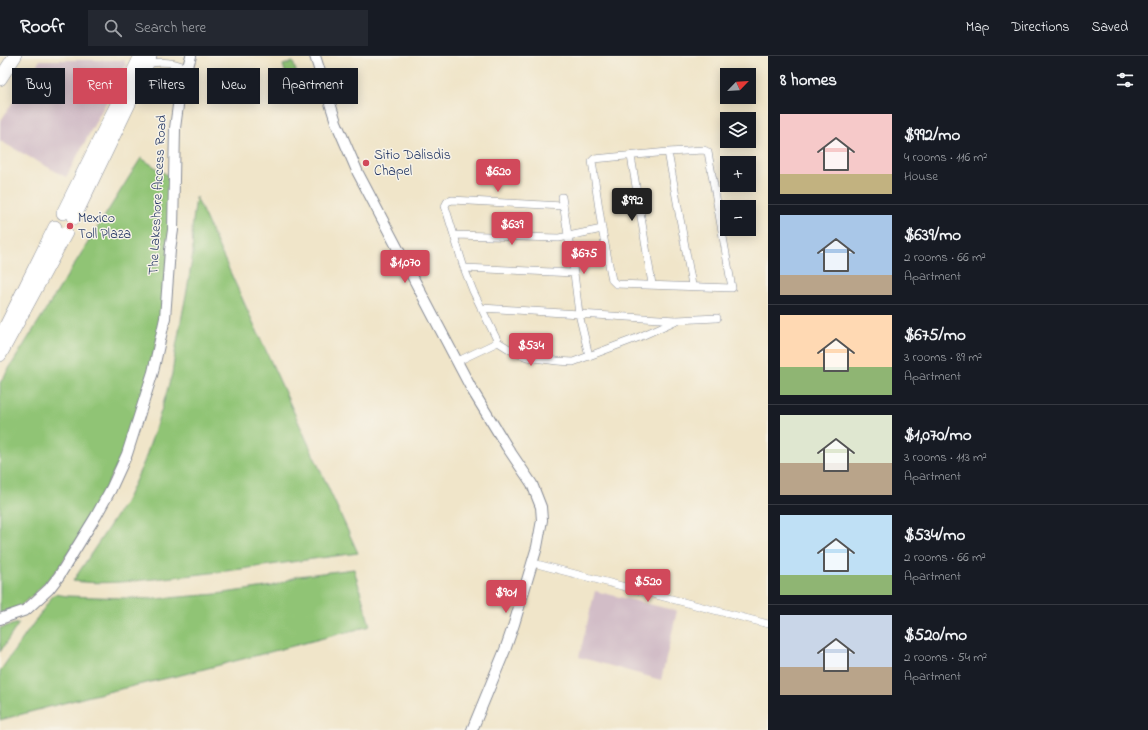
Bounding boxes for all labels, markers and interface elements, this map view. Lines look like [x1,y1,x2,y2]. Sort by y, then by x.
search box [88,10,368,46]
text: Roofr [20,14,64,41]
icon: search [102,17,124,39]
text: Search here [134,17,206,39]
text: Map [966,17,989,38]
text: Directions [1011,17,1069,38]
text: Saved [1091,17,1128,38]
chip: Buy [12,68,65,104]
chip: Rent [73,68,127,104]
chip: Filters [135,68,199,104]
chip: New [207,68,260,104]
chip: Apartment [268,68,358,104]
north arrow [720,68,756,104]
map controls [720,68,756,236]
text: 8 homes [780,68,837,93]
icon: filters [1114,69,1136,91]
button: layers [720,112,756,148]
street label: The Lakeshore Access Road [143,114,173,276]
text: $992/mo [904,123,960,148]
icon: home [812,130,860,178]
place label: Sitio Dalisdis Chapel [374,145,451,182]
text: 4 rooms · 116 m² [904,148,987,167]
button: + [720,156,756,192]
marker: Sitio Dalisdis Chapel [361,158,371,168]
pin: $620 [474,159,522,193]
text: $620 [485,162,511,181]
text: House [904,167,938,186]
pin: $992 [608,188,656,222]
text: $992 [621,191,643,210]
button: − [720,200,756,236]
place label: Mexico Toll Plaza [78,208,131,245]
pin: $639 [488,212,536,246]
text: $639 [501,215,523,234]
marker: Mexico Toll Plaza [65,221,75,231]
text: $639/mo [904,223,961,248]
icon: home [812,231,860,279]
pin: $675 [560,241,608,275]
text: $675 [571,244,597,263]
text: 2 rooms · 66 m² [904,248,986,267]
pin: $1,070 [372,250,438,284]
text: $1,070 [390,253,420,272]
text: Apartment [904,267,961,286]
text: $675/mo [904,323,966,348]
icon: home [812,331,860,379]
pin: $534 [507,333,555,367]
text: $534 [518,336,544,355]
text: 3 rooms · 89 m² [904,348,982,367]
text: Apartment [904,367,961,386]
text: $1,070/mo [904,423,972,448]
icon: home [812,431,860,479]
text: 3 rooms · 113 m² [904,448,987,467]
text: Apartment [904,467,961,486]
text: $534/mo [904,523,965,548]
icon: home [812,531,860,579]
text: 2 rooms · 66 m² [904,548,986,567]
text: Apartment [904,567,961,586]
pin: $520 [624,569,672,603]
text: $520 [634,572,662,591]
pin: $901 [482,580,530,614]
text: $901 [495,583,517,602]
text: $520/mo [904,623,967,648]
icon: home [812,631,860,679]
text: 2 rooms · 54 m² [904,648,987,667]
text: Apartment [904,667,961,686]

